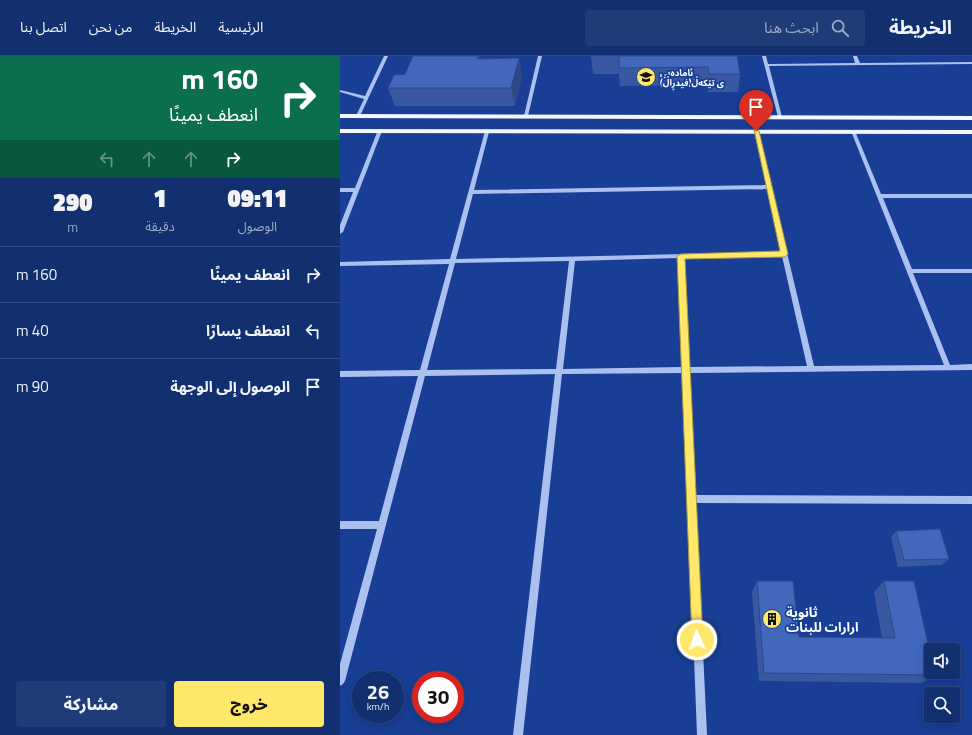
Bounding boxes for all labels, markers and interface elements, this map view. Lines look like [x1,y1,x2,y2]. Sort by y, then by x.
search box [585,10,865,46]
text: الخريطة [889,12,952,41]
text: اتصل بنا [20,16,67,37]
text: من نحن [89,16,132,37]
text: الخريطة [154,16,196,37]
text: الرئيسية [218,16,263,37]
text: ابحث هنا [764,16,819,39]
icon: search [829,17,851,39]
text: 160 m [181,57,258,100]
school or university icon: ئامادەیی (فیدڕاڵ)ی تێکەڵ [635,66,657,88]
place label: ئامادەیی (فیدڕاڵ)ی تێکەڵ [660,66,725,90]
icon: right [272,72,324,124]
pin [739,90,773,131]
icon: arrive [745,96,767,118]
text: انعطف يمينًا [169,101,258,128]
icon: left [96,148,118,170]
icon: ahead [138,148,160,170]
icon: ahead [180,148,202,170]
icon: right [222,148,244,170]
text: 1 [153,180,167,216]
text: 09:11 [228,180,287,216]
text: 290 [53,184,92,220]
text: دقيقة [145,216,175,236]
text: الوصول [238,216,277,236]
text: m [67,217,78,237]
text: 160 m [16,263,57,286]
text: انعطف يمينًا [210,263,290,286]
icon: right [302,264,324,286]
text: 40 m [16,319,49,342]
text: انعطف يسارًا [206,319,290,342]
icon: left [302,320,324,342]
text: 90 m [16,375,49,398]
text: الوصول إلى الوجهة [170,375,290,398]
icon: arrive [302,376,324,398]
place label: ثانوية ارارات للبنات [786,602,859,637]
building icon: ثانوية ارارات للبنات [761,608,783,630]
position arrow [676,619,718,661]
map controls [924,643,960,723]
button: sound [924,643,960,679]
speed limit sign: 30 [412,671,464,723]
text: 26 [367,676,389,707]
button: مشاركة [16,681,166,727]
button: خروج [174,681,324,727]
button: search [924,687,960,723]
text: km/h [367,699,389,714]

